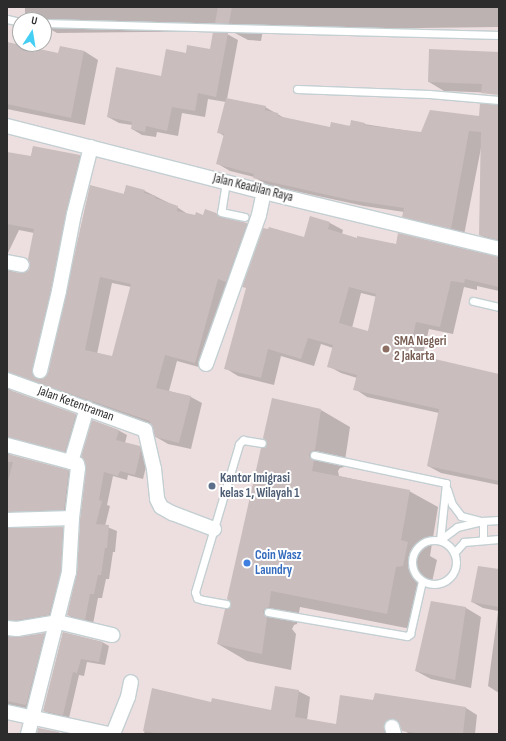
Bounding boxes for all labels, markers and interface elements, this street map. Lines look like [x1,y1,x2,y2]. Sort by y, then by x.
north arrow [12,12,52,52]
text: U [30,14,39,28]
street label: Jalan Keadilan Raya [211,171,295,205]
place label: SMA Negeri 2 Jakarta [394,334,446,365]
marker: SMA Negeri 2 Jakarta [381,344,391,354]
street label: Jalan Ketentraman [36,383,116,425]
place label: Kantor Imigrasi kelas 1, Wilayah 1 [220,471,299,502]
marker: Kantor Imigrasi kelas 1, Wilayah 1 [207,481,217,491]
place label: Coin Wasz Laundry [255,548,302,579]
marker: Coin Wasz Laundry [242,558,252,568]

